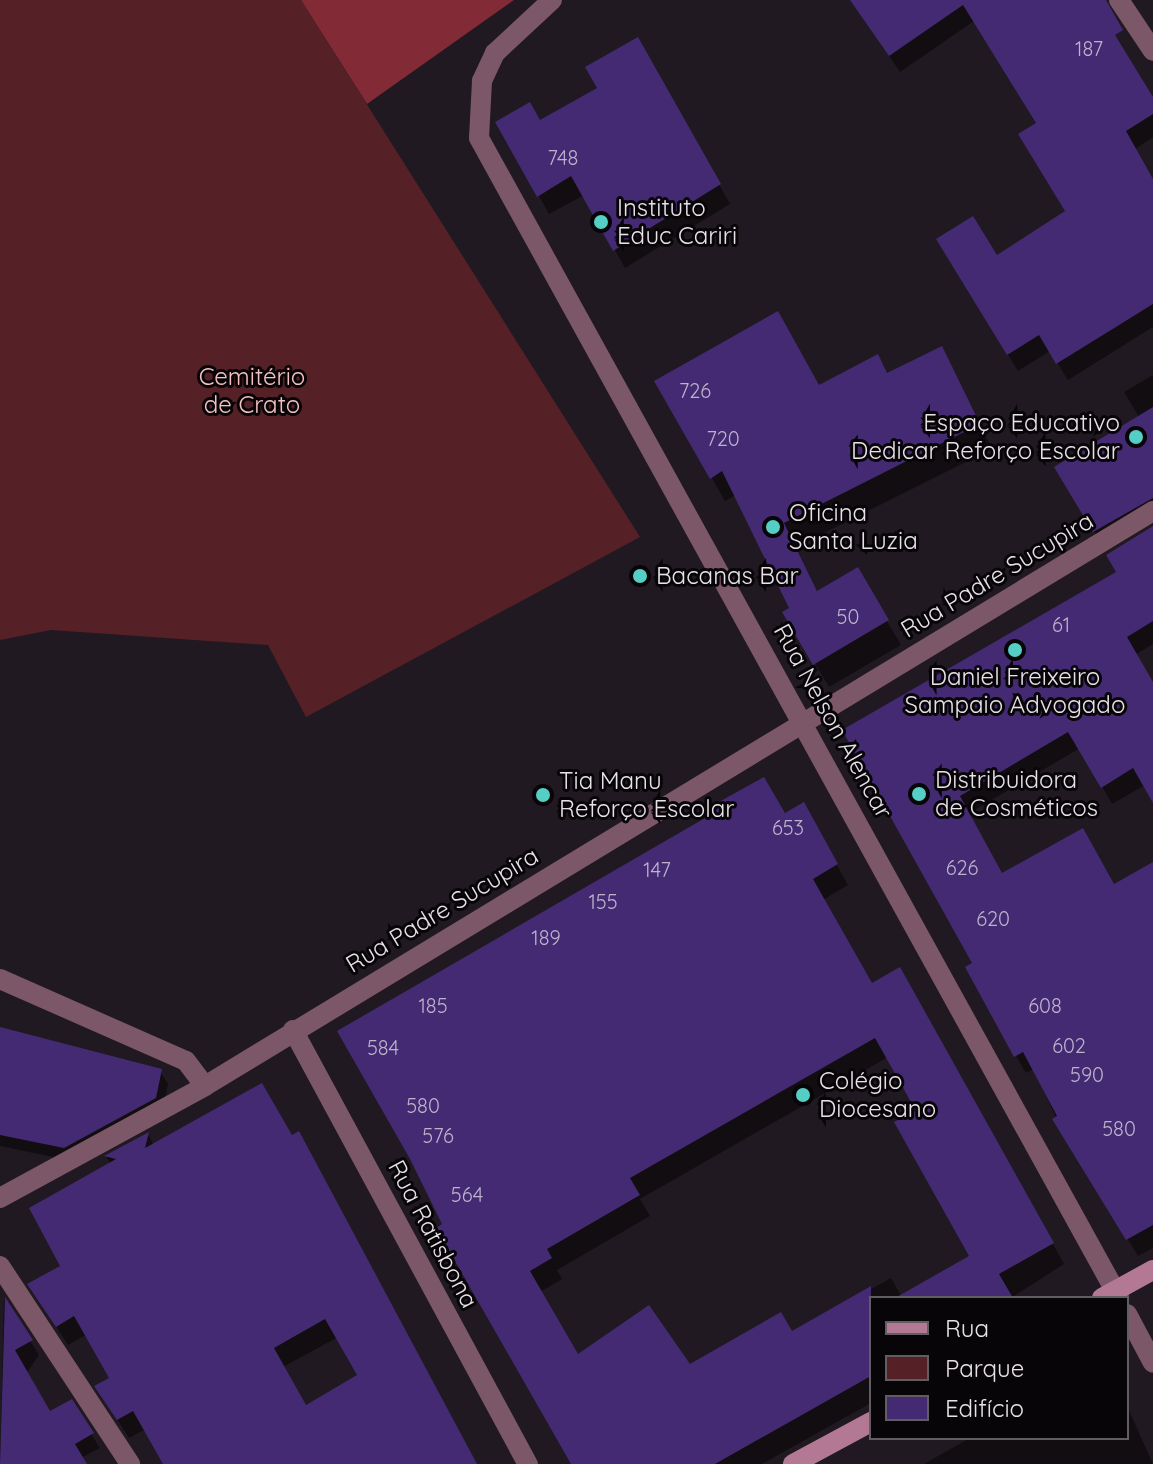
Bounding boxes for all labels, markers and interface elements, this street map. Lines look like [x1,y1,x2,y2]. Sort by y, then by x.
house number: 187 [1075,36,1103,60]
house number: 748 [548,145,578,169]
place label: Instituto Educ Cariri [617,194,737,250]
marker: Instituto Educ Cariri [592,213,610,231]
park label: Cemitério de Crato [199,363,305,419]
house number: 726 [679,378,711,402]
place label: Espaço Educativo Dedicar Reforço Escolar [851,409,1120,465]
house number: 720 [706,426,740,450]
marker: Espaço Educativo Dedicar Reforço Escolar [1127,428,1145,446]
place label: Oficina Santa Luzia [789,499,918,555]
street label: Rua Padre Sucupira [896,506,1098,644]
marker: Oficina Santa Luzia [764,518,782,536]
place label: Bacanas Bar [656,562,799,590]
marker: Bacanas Bar [631,567,649,585]
house number: 50 [837,604,859,628]
house number: 61 [1052,612,1070,636]
street label: Rua Nelson Alencar [768,619,898,823]
marker: Daniel Freixeiro Sampaio Advogado [1006,641,1024,659]
place label: Daniel Freixeiro Sampaio Advogado [905,663,1125,719]
place label: Distribuidora de Cosméticos [935,766,1098,822]
place label: Tia Manu Reforço Escolar [559,767,735,823]
marker: Distribuidora de Cosméticos [910,785,928,803]
marker: Tia Manu Reforço Escolar [534,786,552,804]
house number: 653 [772,815,804,839]
street label: Rua Padre Sucupira [341,841,543,979]
house number: 626 [946,855,978,879]
house number: 147 [643,857,671,881]
house number: 155 [588,889,618,913]
house number: 620 [976,906,1010,930]
house number: 189 [531,925,561,949]
house number: 185 [418,993,448,1017]
house number: 608 [1028,993,1062,1017]
house number: 602 [1052,1033,1086,1057]
house number: 584 [367,1035,399,1059]
house number: 590 [1070,1062,1104,1086]
place label: Colégio Diocesano [819,1067,936,1123]
marker: Colégio Diocesano [794,1086,812,1104]
house number: 580 [406,1093,440,1117]
house number: 580 [1102,1116,1136,1140]
house number: 576 [422,1123,454,1147]
street label: Rua Ratisbona [382,1155,484,1313]
house number: 564 [451,1182,483,1206]
legend [869,1296,1129,1440]
text: Rua [945,1313,989,1343]
text: Parque [945,1353,1024,1383]
text: Edifício [945,1393,1024,1423]

